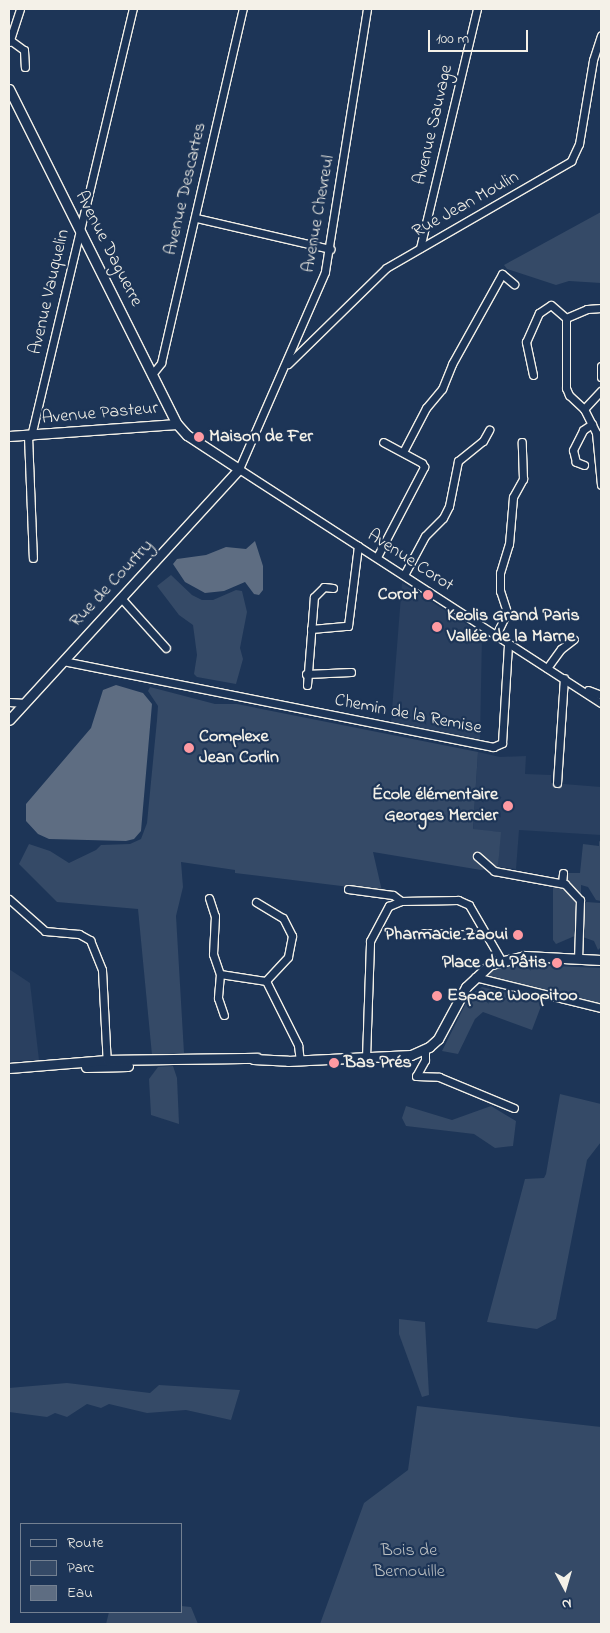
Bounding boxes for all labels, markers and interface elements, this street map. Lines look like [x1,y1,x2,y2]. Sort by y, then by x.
scale bar [430,20,530,52]
text: 100 m [436,28,469,50]
street label: Avenue Sauvage [410,63,458,187]
street label: Avenue Descartes [160,121,212,257]
street label: Avenue Chevreul [298,154,340,274]
street label: Rue Jean Moulin [409,167,523,243]
street label: Avenue Daguerre [70,188,146,310]
street label: Avenue Vauquelin [25,227,75,357]
street label: Avenue Pasteur [41,398,159,430]
place label: Maison de Fer [209,426,313,448]
marker: Maison de Fer [193,431,205,443]
street label: Avenue Corot [363,525,457,597]
street label: Rue de Courtry [66,536,158,632]
place label: Corot [378,584,418,606]
marker: Corot [422,589,434,601]
place label: Keolis Grand Paris Vallée de la Marne [447,606,580,649]
marker: Keolis Grand Paris Vallée de la Marne [431,621,443,633]
street label: Chemin de la Remise [333,690,483,740]
place label: Complexe Jean Corlin [199,727,279,770]
marker: Complexe Jean Corlin [183,742,195,754]
place label: École élémentaire Georges Mercier [372,785,498,828]
marker: École élémentaire Georges Mercier [502,800,514,812]
place label: Pharmacie Zaoui [385,924,508,946]
marker: Pharmacie Zaoui [512,929,524,941]
place label: Place du Pâtis [442,952,547,974]
marker: Place du Pâtis [551,957,563,969]
place label: Espace Woopitoo [447,985,578,1007]
marker: Espace Woopitoo [431,990,443,1002]
place label: Bas Prés [344,1052,412,1074]
marker: Bas Prés [328,1057,340,1069]
legend [20,1523,182,1613]
text: Route [67,1532,103,1554]
park label: Bois de Bernouille [373,1541,445,1584]
text: Parc [67,1557,94,1579]
north arrow [540,1563,590,1613]
text: Eau [67,1582,93,1604]
text: N [561,1592,572,1614]

